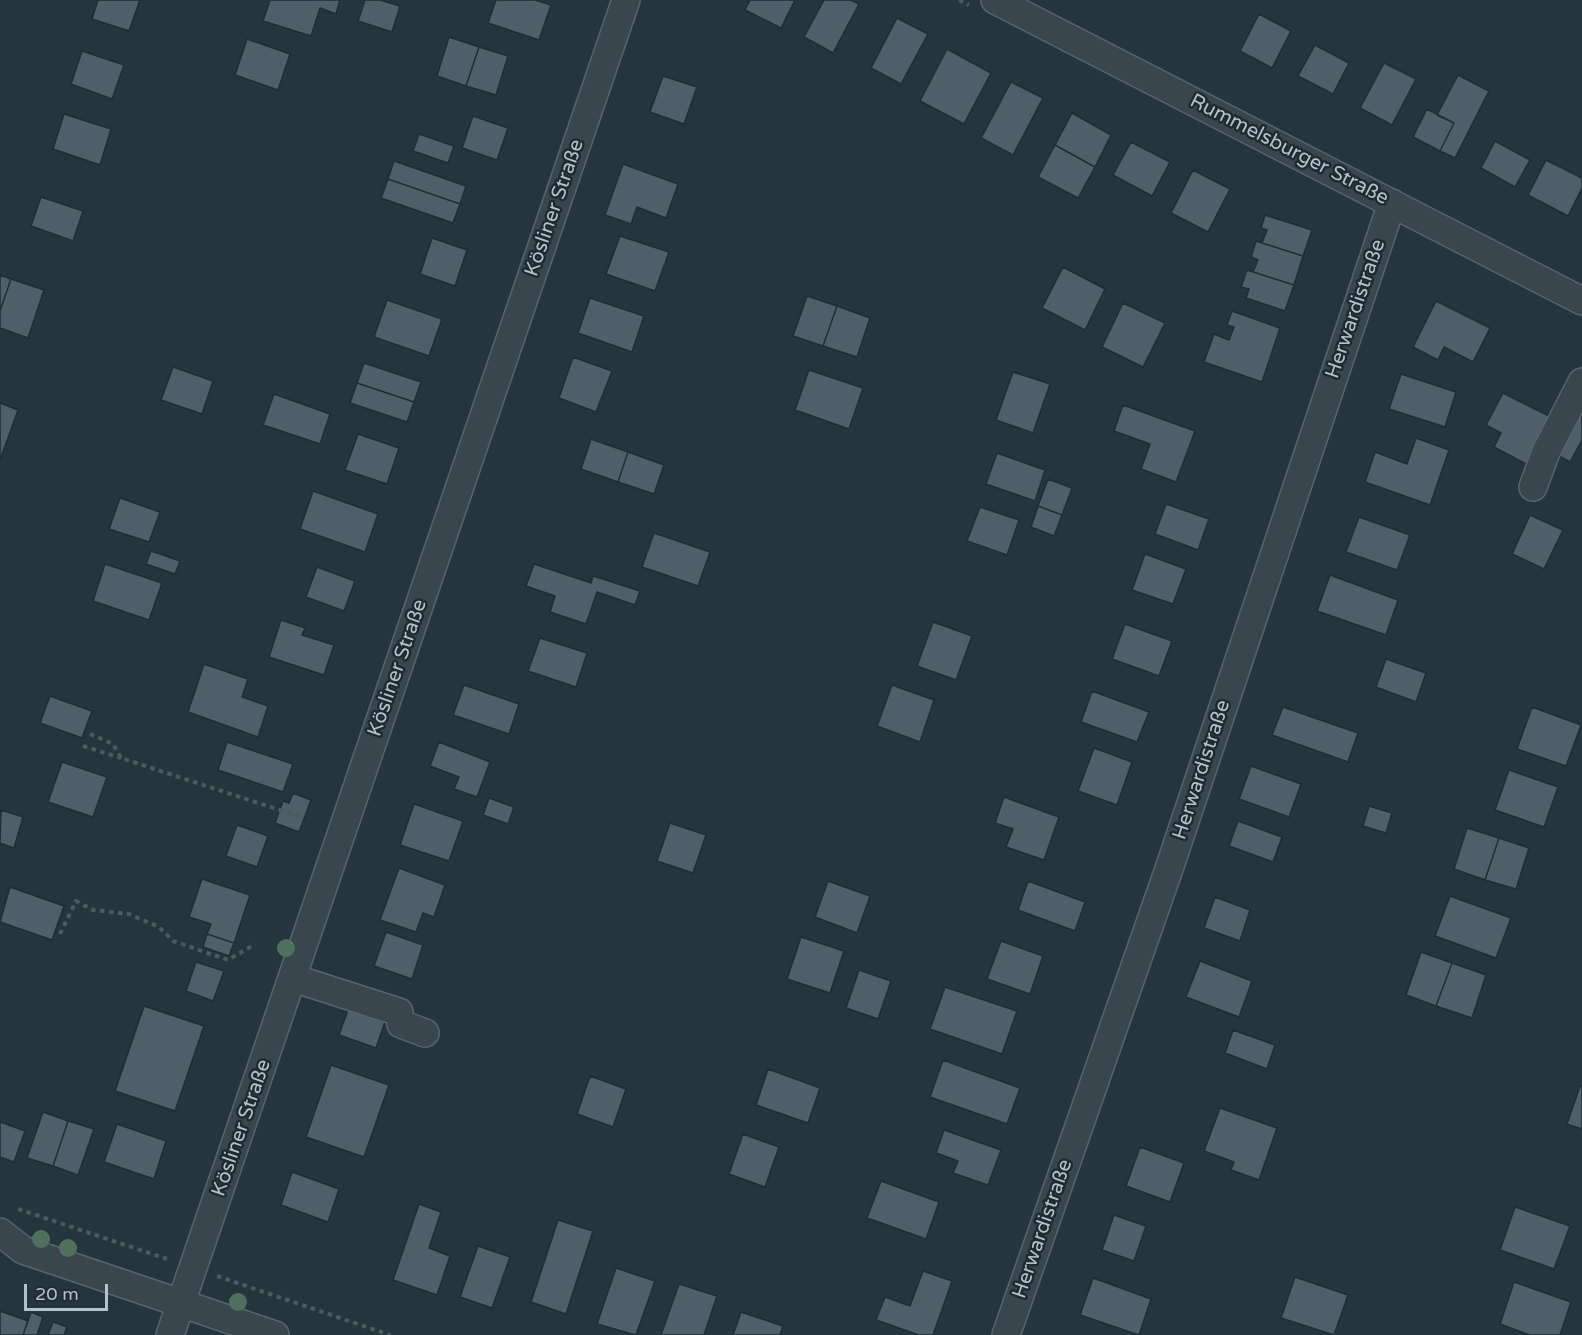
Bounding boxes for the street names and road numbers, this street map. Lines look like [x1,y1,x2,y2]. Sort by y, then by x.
street label: Rummelsburger Straße [1186,89,1392,211]
street label: Kösliner Straße [520,136,590,280]
street label: Herwardistraße [1321,236,1391,382]
street label: Kösliner Straße [363,596,433,740]
street label: Herwardistraße [1168,697,1236,843]
street label: Kösliner Straße [207,1056,277,1200]
street label: Herwardistraße [1008,1156,1078,1302]

